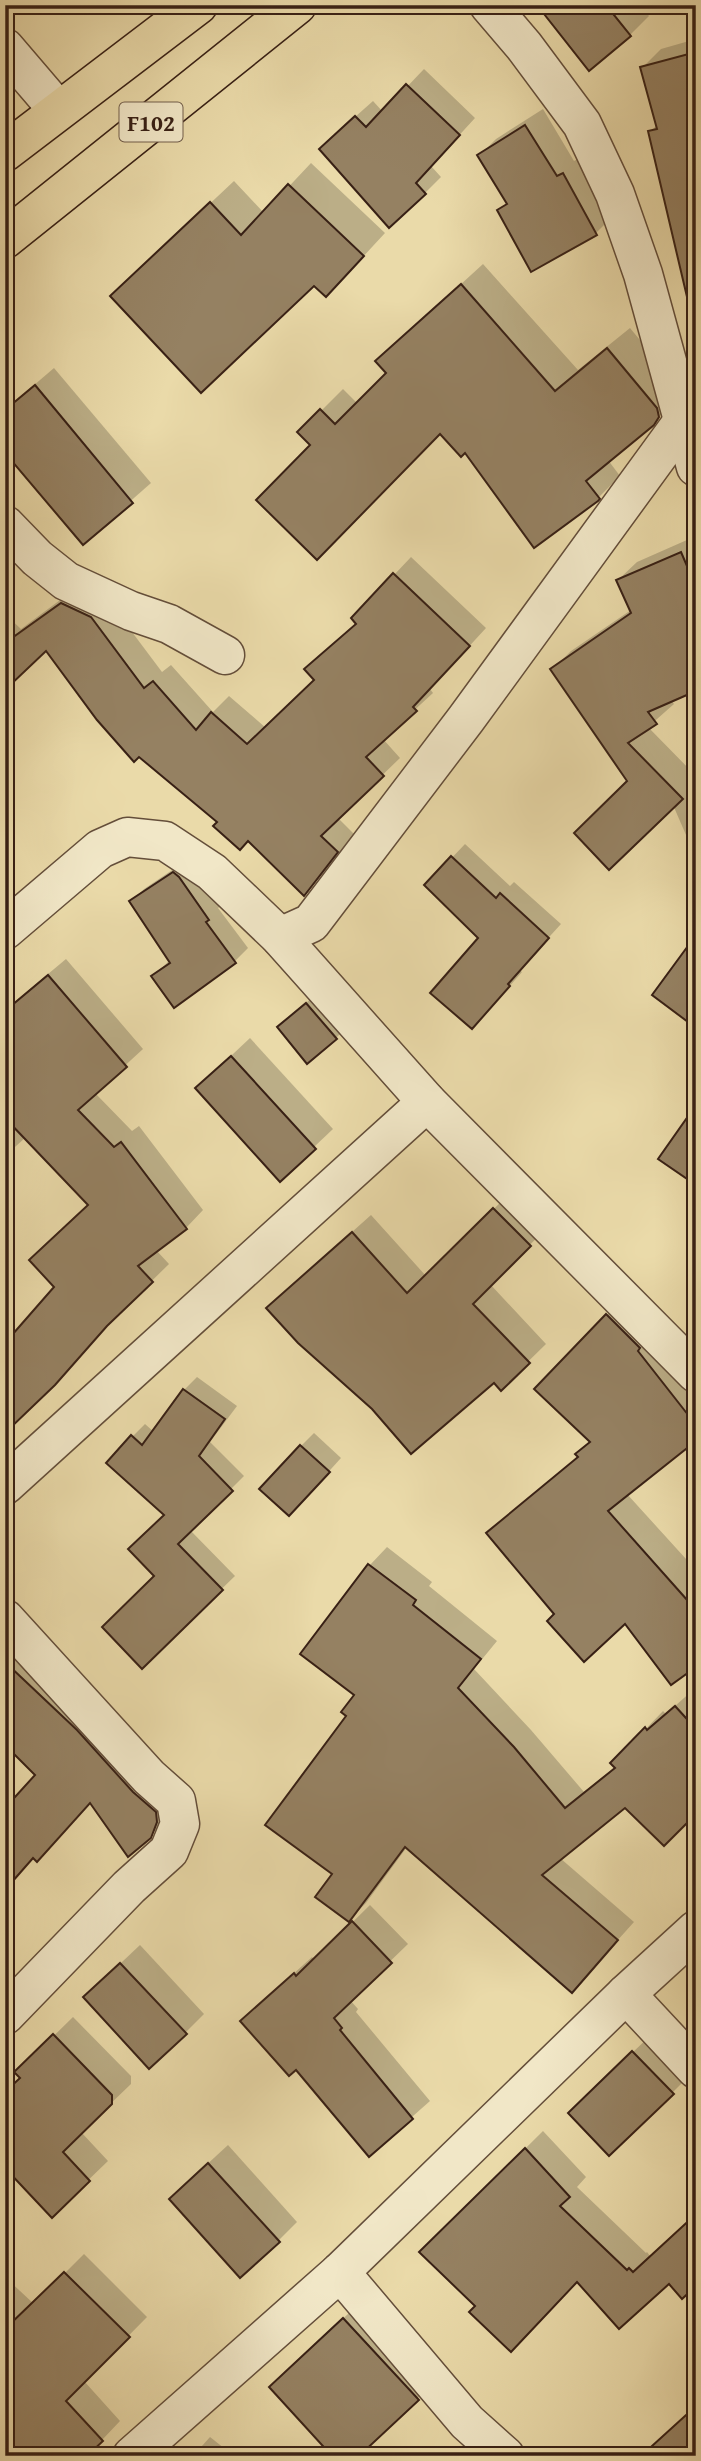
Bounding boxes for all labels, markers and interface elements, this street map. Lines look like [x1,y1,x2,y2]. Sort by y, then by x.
road number: F102 [120,102,182,141]

